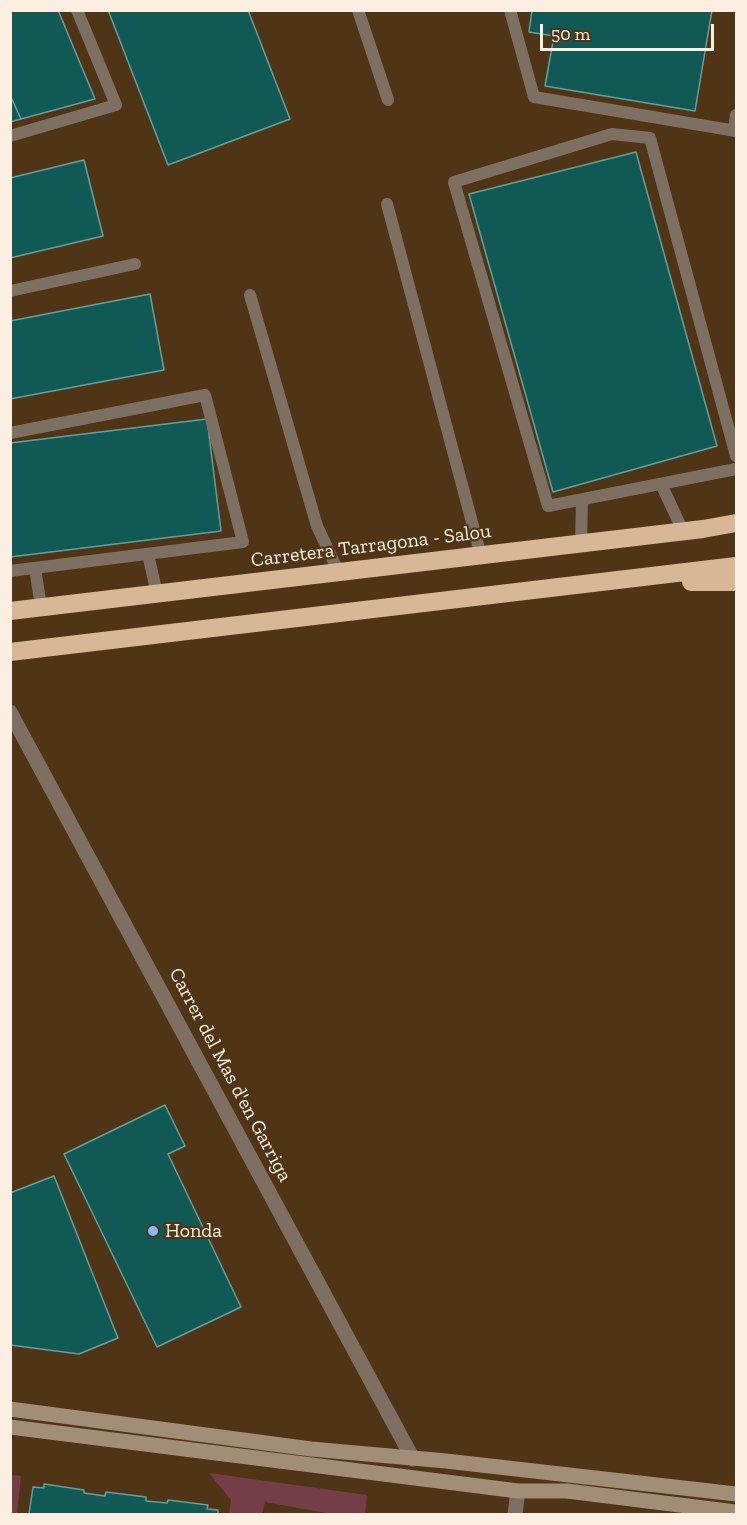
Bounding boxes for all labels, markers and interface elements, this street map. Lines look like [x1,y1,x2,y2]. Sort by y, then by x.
scale bar [543,12,717,50]
text: 50 m [551,23,590,45]
street label: Carretera Tarragona - Salou [250,519,492,573]
street label: Carrer del Mas d'en Garriga [163,964,297,1186]
place label: Honda [165,1219,222,1243]
marker: Honda [146,1224,160,1238]

